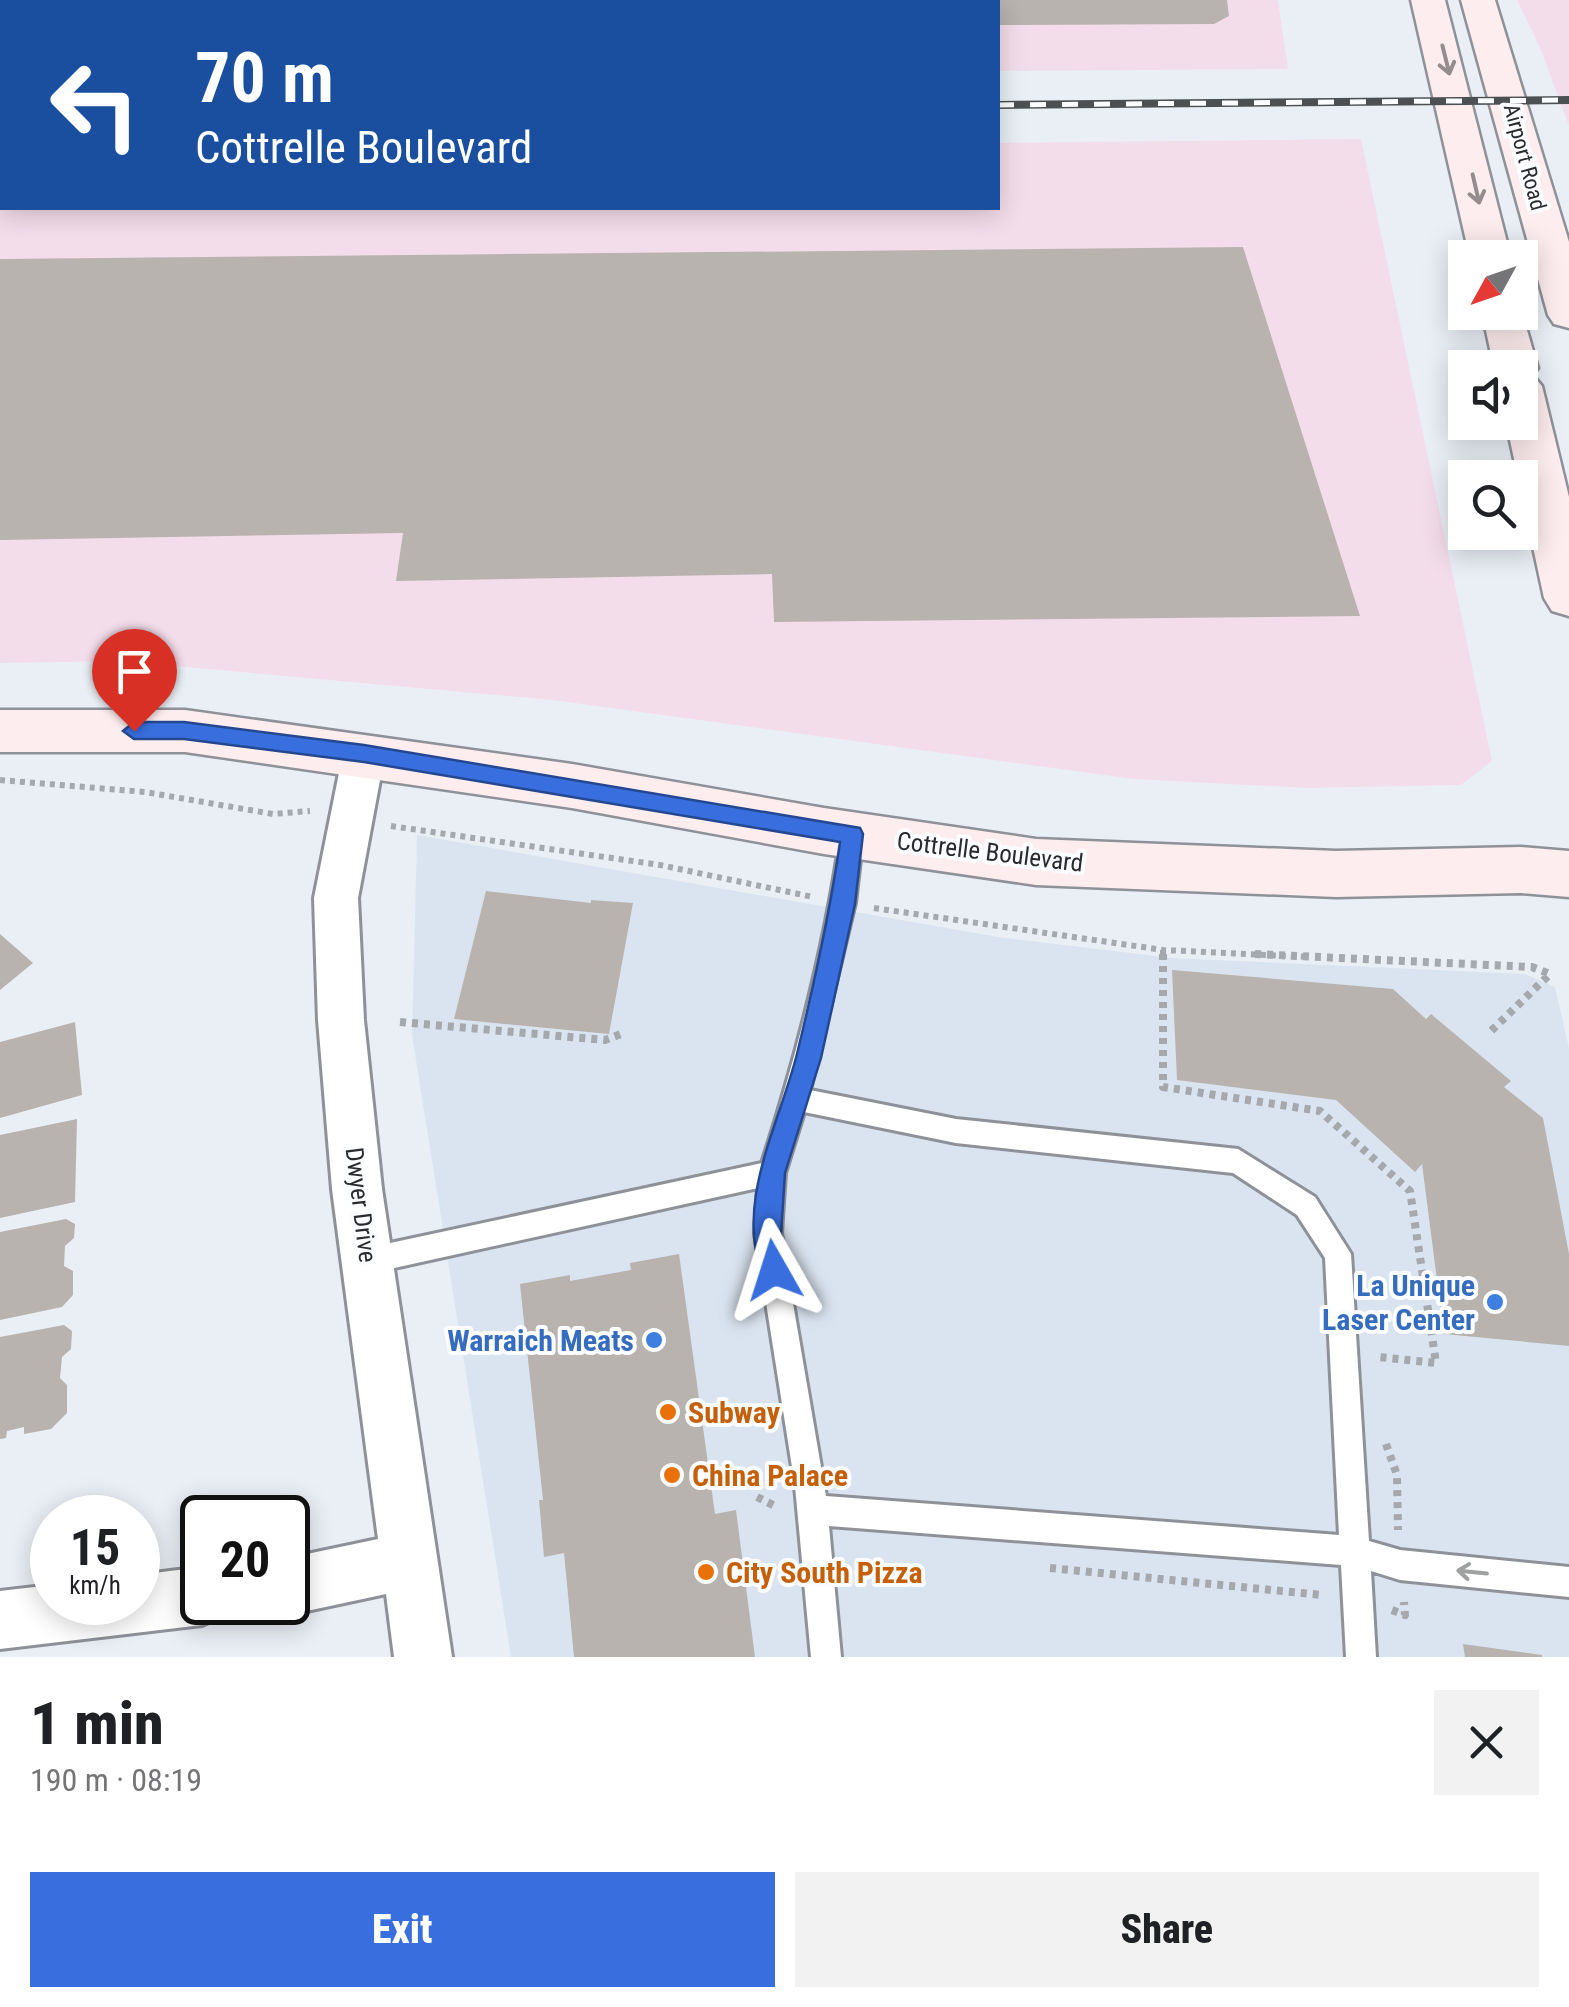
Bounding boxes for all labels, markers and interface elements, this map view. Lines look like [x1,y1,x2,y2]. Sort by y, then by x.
text: 70 m [195,37,334,119]
icon: left [30,40,160,170]
one-way arrow [1437,44,1456,75]
street label: Airport Road [1499,101,1551,213]
text: Cottrelle Boulevard [195,121,532,174]
one-way arrow [1467,173,1486,205]
north arrow [1448,240,1538,330]
map controls [1448,240,1538,550]
button: sound [1448,350,1538,440]
button: search [1448,460,1538,550]
pin [92,629,177,732]
icon: arrive [107,644,162,699]
street label: Cottrelle Boulevard [895,826,1085,878]
street label: Dwyer Drive [340,1146,382,1264]
position arrow [722,1218,826,1322]
place label: La Unique Laser Center [1322,1268,1475,1337]
marker: La Unique Laser Center [1484,1291,1506,1313]
place label: Warraich Meats [447,1323,634,1358]
marker: Warraich Meats [643,1329,665,1351]
place label: Subway [688,1395,781,1430]
marker: Subway [657,1401,679,1423]
place label: China Palace [692,1458,848,1493]
marker: China Palace [661,1464,683,1486]
speed limit sign: 20 [180,1495,310,1625]
text: 15 [70,1519,120,1577]
place label: City South Pizza [726,1555,923,1590]
marker: City South Pizza [695,1561,717,1583]
one-way arrow [1456,1563,1489,1582]
text: km/h [69,1571,121,1600]
text: 1 min [30,1688,164,1759]
button: close [1434,1690,1539,1795]
text: 190 m · 08:19 [30,1761,202,1799]
button: Exit [30,1872,775,1987]
button: Share [795,1872,1539,1987]

